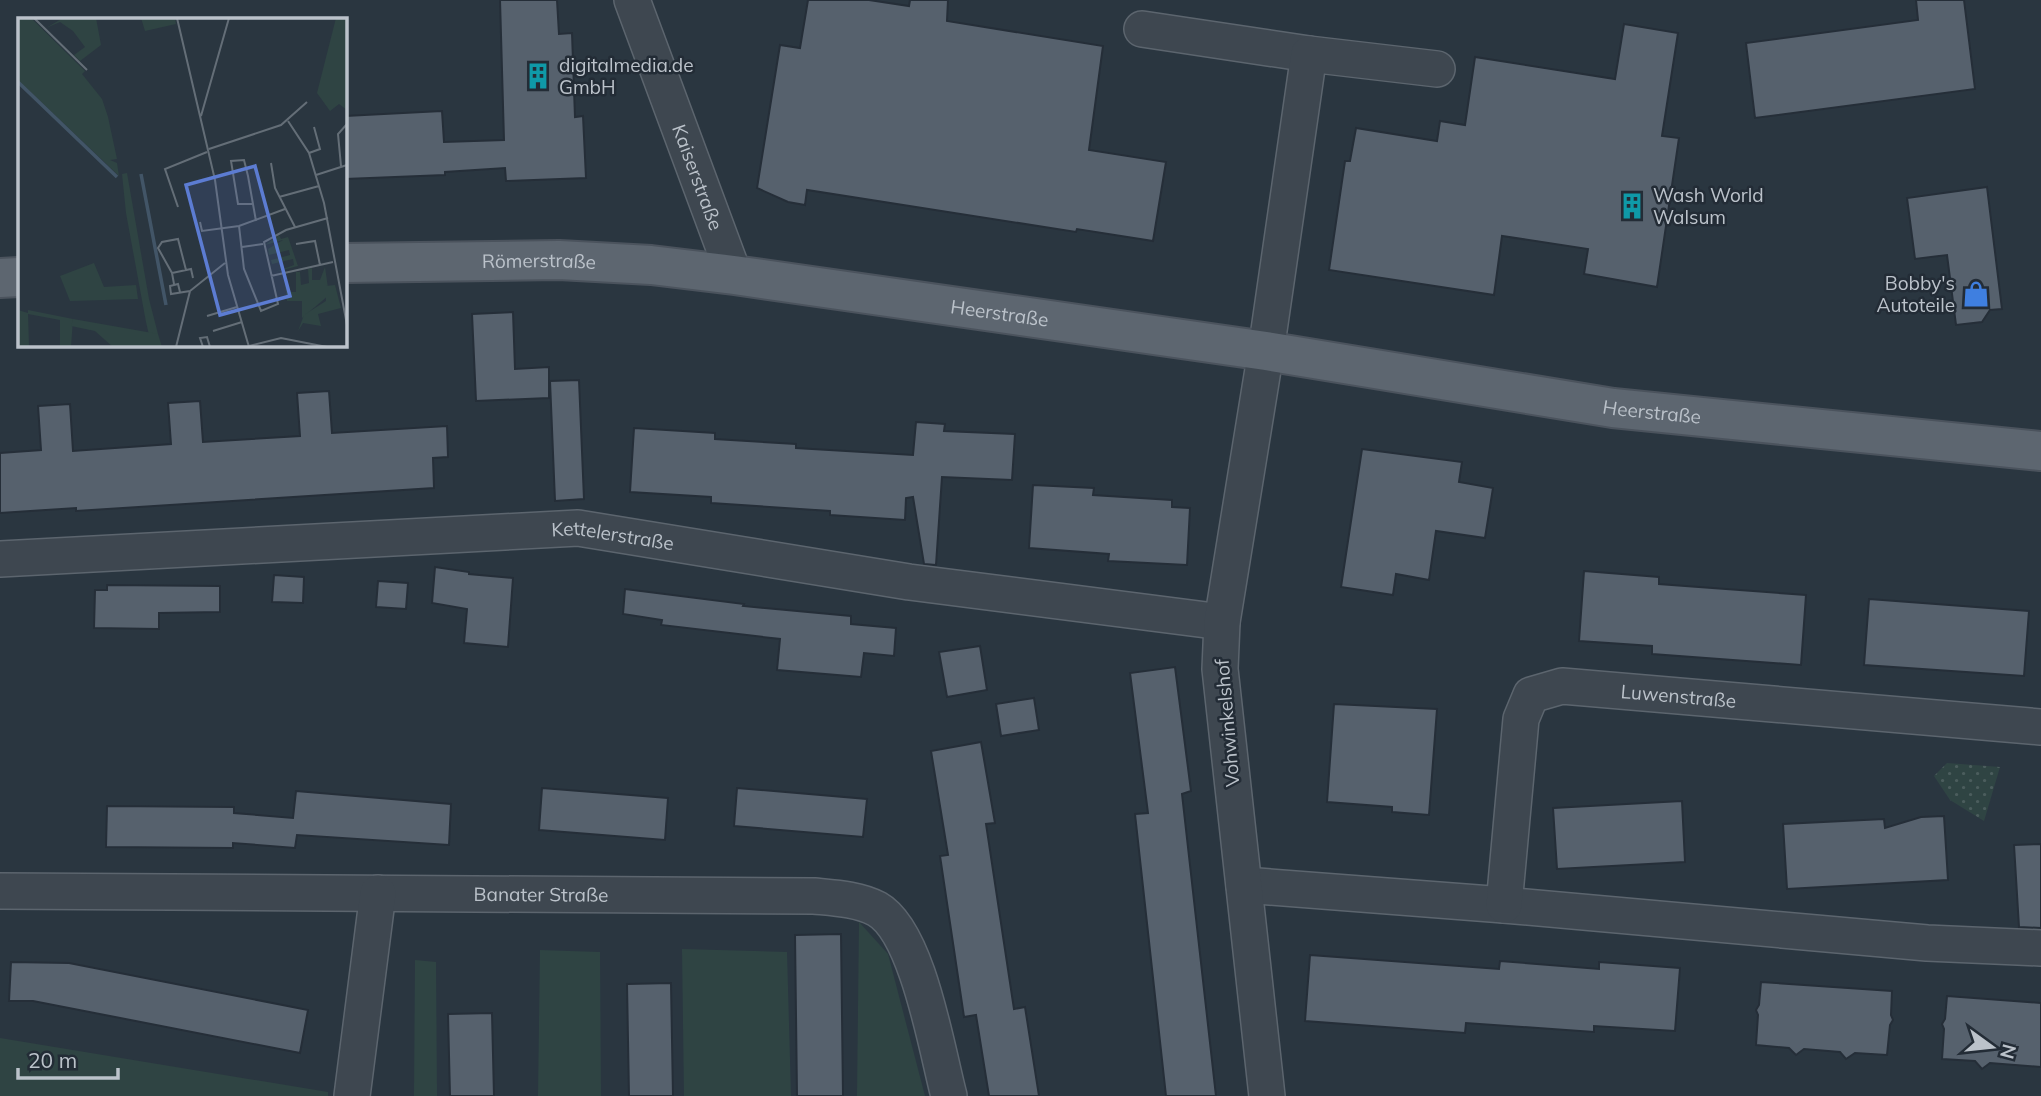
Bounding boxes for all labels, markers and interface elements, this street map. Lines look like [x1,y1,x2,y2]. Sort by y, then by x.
inset map [18,18,346,346]
place label: digitalmedia.de GmbH [559,53,693,99]
building icon: digitalmedia.de GmbH [523,61,553,91]
street label: Kaiserstraße [667,121,728,234]
place label: Wash World Walsum [1653,183,1764,229]
building icon: Wash World Walsum [1617,191,1647,221]
street label: Römerstraße [482,248,597,274]
place label: Bobby's Autoteile [1876,271,1955,317]
shop icon: Bobby's Autoteile [1961,279,1991,309]
street label: Heerstraße [949,294,1050,332]
street label: Heerstraße [1601,395,1702,429]
street label: Kettelerstraße [551,516,676,555]
street label: Vohwinkelshof [1209,657,1245,788]
street label: Luwenstraße [1620,679,1737,713]
street label: Banater Straße [474,882,608,907]
north arrow [1957,1012,2027,1082]
scale bar [18,1036,117,1080]
text: N [1995,1041,2022,1061]
text: 20 m [28,1047,77,1073]

